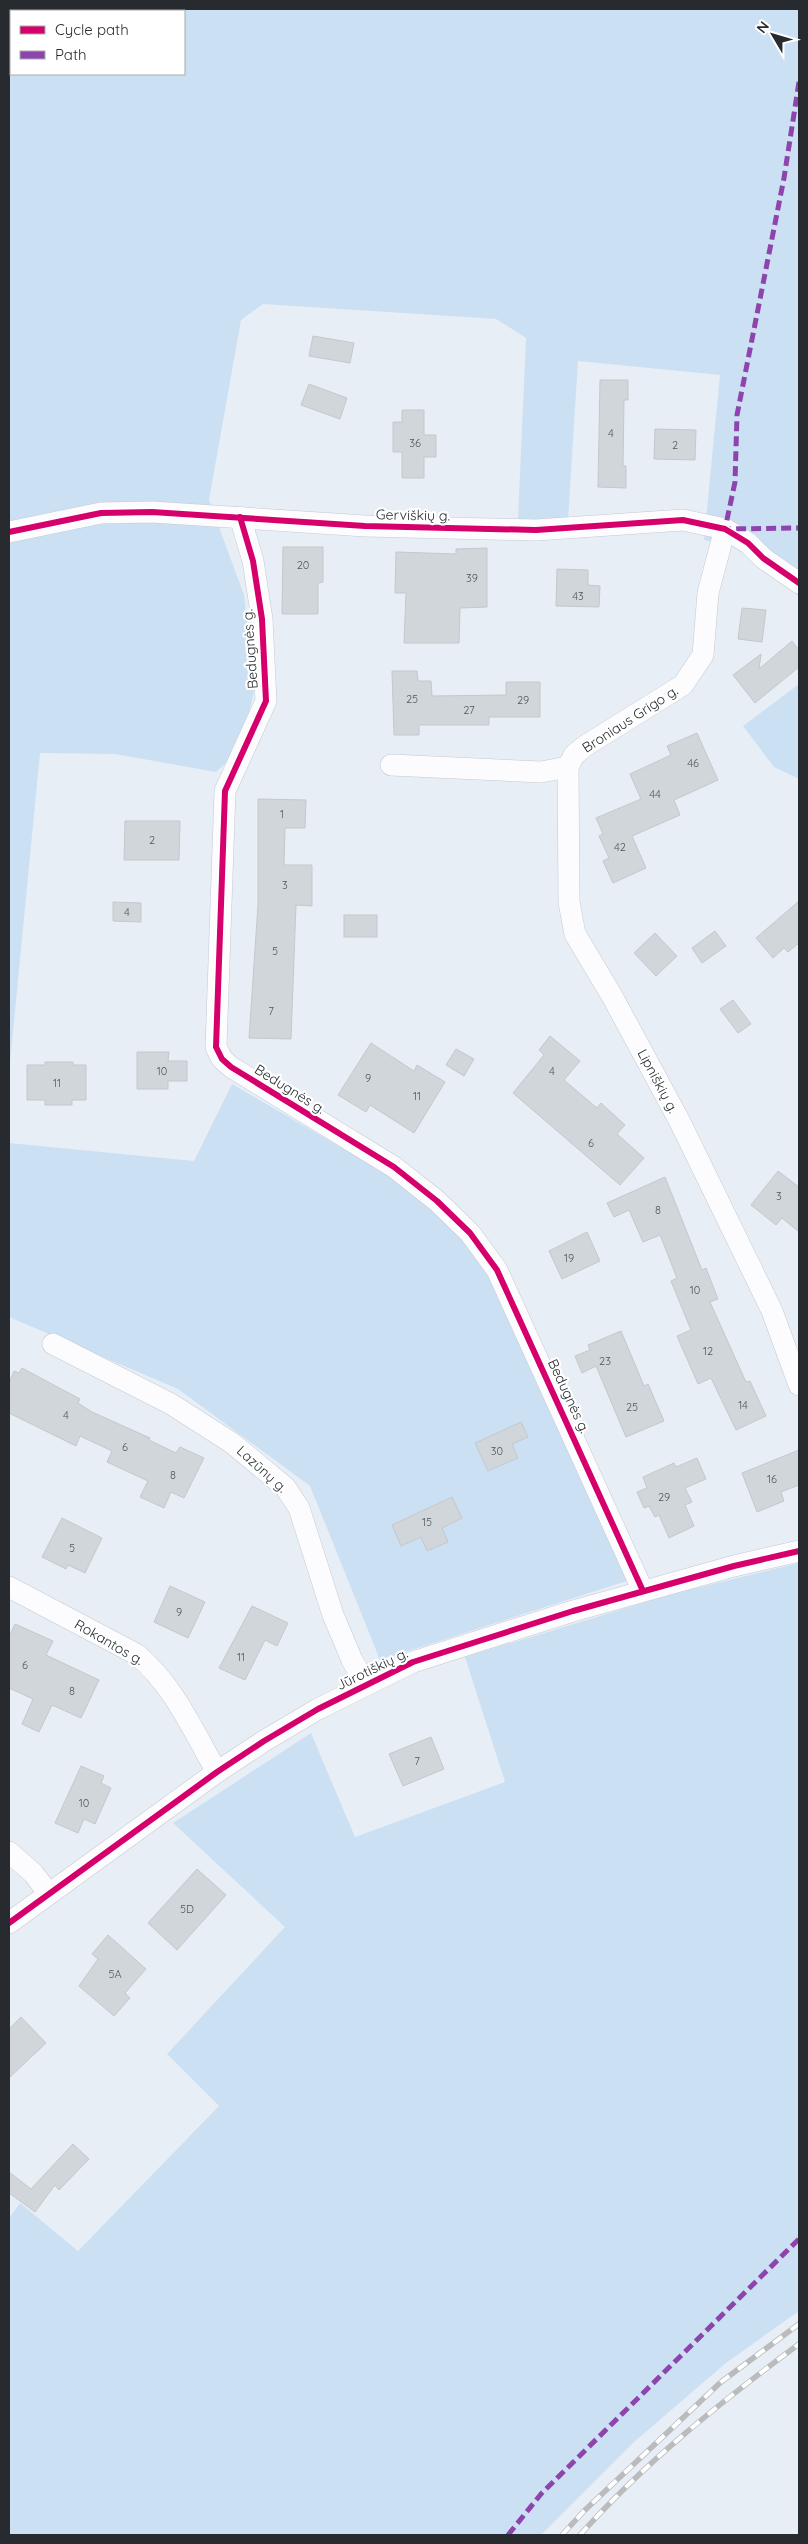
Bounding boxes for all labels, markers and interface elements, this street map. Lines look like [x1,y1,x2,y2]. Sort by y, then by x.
legend [10,10,185,75]
north arrow [748,10,798,60]
text: N [752,17,773,37]
text: Cycle path [55,20,129,39]
text: Path [55,45,87,64]
house number: 4 [608,426,614,440]
house number: 36 [409,436,421,450]
house number: 2 [672,438,678,452]
street label: Gerviškių g. [376,505,450,525]
house number: 20 [297,558,309,572]
house number: 39 [466,571,478,585]
house number: 43 [572,589,584,603]
street label: Bedugnės g. [238,608,262,690]
street label: Broniaus Grigo g. [579,681,681,757]
house number: 25 [406,692,418,706]
house number: 29 [517,693,529,707]
house number: 27 [463,703,475,717]
house number: 46 [687,756,699,770]
house number: 44 [649,787,661,801]
house number: 1 [280,807,284,821]
house number: 2 [149,833,155,847]
house number: 42 [614,840,626,854]
house number: 3 [282,878,288,892]
house number: 4 [124,905,130,919]
house number: 5 [272,944,278,958]
house number: 7 [268,1004,274,1018]
street label: Lipniškių g. [634,1046,682,1116]
street label: Bedugnės g. [251,1060,329,1118]
house number: 10 [157,1064,167,1078]
house number: 4 [549,1064,555,1078]
house number: 9 [365,1071,371,1085]
house number: 11 [53,1076,61,1090]
house number: 11 [413,1089,421,1103]
house number: 6 [588,1136,594,1150]
house number: 3 [776,1189,782,1203]
house number: 8 [655,1203,661,1217]
house number: 19 [564,1251,574,1265]
house number: 10 [690,1283,700,1297]
house number: 12 [703,1344,713,1358]
house number: 23 [599,1354,611,1368]
street label: Bedugnės g. [544,1356,594,1436]
house number: 14 [738,1398,748,1412]
house number: 25 [626,1400,638,1414]
house number: 4 [63,1408,69,1422]
house number: 6 [122,1440,128,1454]
street label: Lazūnų g. [233,1442,291,1496]
house number: 30 [491,1444,503,1458]
house number: 8 [170,1468,176,1482]
house number: 16 [767,1472,777,1486]
house number: 29 [658,1490,670,1504]
house number: 15 [422,1515,432,1529]
house number: 5 [69,1541,75,1555]
house number: 9 [176,1605,182,1619]
street label: Rokantos g. [71,1615,147,1669]
street label: Jūrotiškių g. [333,1644,411,1694]
house number: 11 [237,1650,245,1664]
house number: 6 [22,1658,28,1672]
house number: 8 [69,1684,75,1698]
house number: 7 [414,1754,420,1768]
house number: 10 [79,1796,89,1810]
house number: 5D [180,1902,194,1916]
house number: 5A [108,1967,122,1981]

